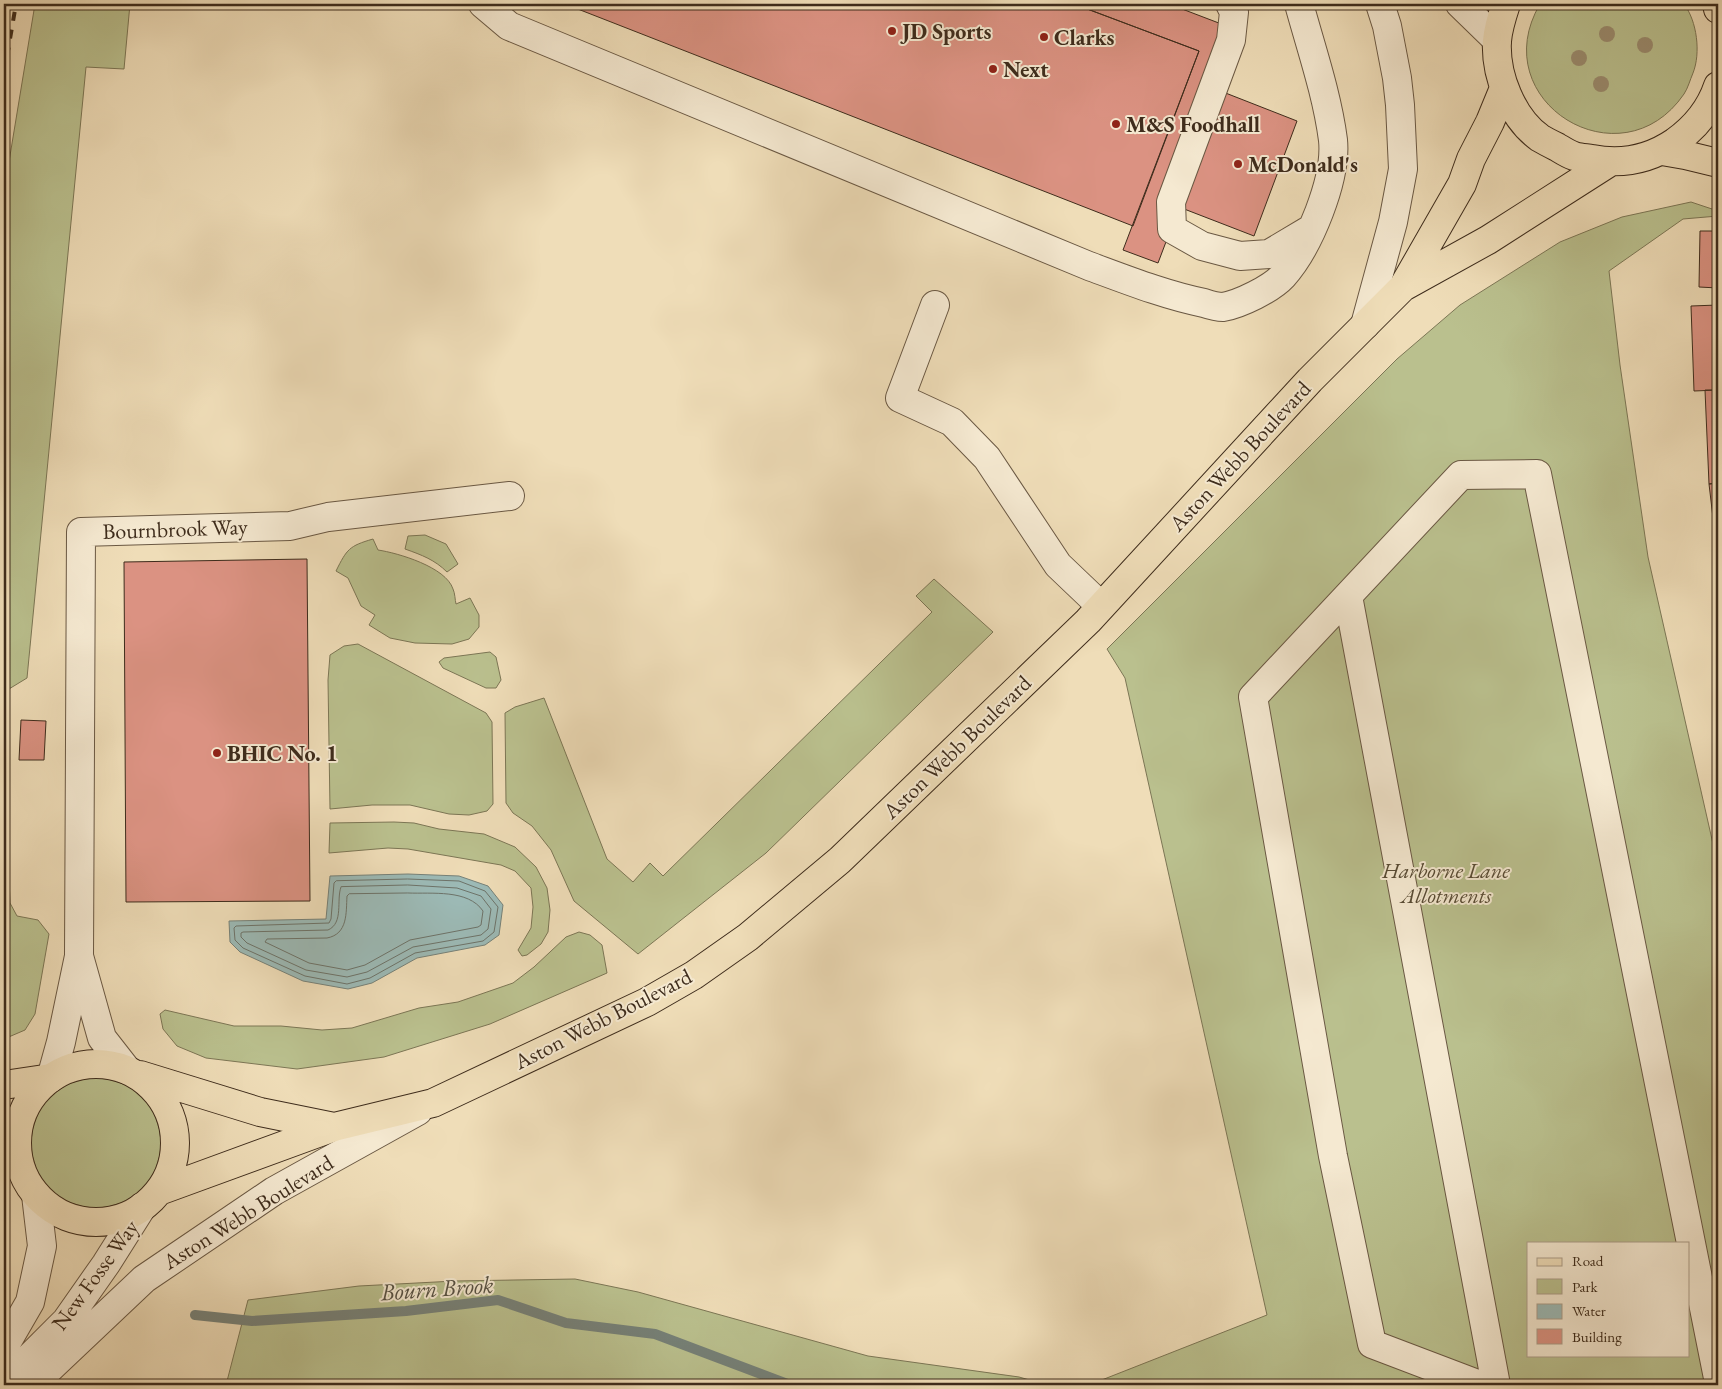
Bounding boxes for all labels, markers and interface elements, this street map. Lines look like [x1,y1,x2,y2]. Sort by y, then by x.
place label: JD Sports [900,17,992,46]
place label: Clarks [1054,23,1115,52]
marker: JD Sports [886,25,898,37]
marker: Clarks [1038,31,1050,43]
place label: Next [1003,55,1049,84]
marker: Next [987,63,999,75]
place label: M&S Foodhall [1126,110,1260,139]
marker: M&S Foodhall [1110,118,1122,130]
place label: McDonald's [1248,150,1358,179]
marker: McDonald's [1232,158,1244,170]
street label: Aston Webb Boulevard [1162,374,1318,538]
street label: Bournbrook Way [102,512,249,546]
street label: Aston Webb Boulevard [876,668,1038,826]
place label: BHIC No. 1 [227,739,338,768]
marker: BHIC No. 1 [211,747,223,759]
park label: Harborne Lane Allotments [1381,856,1510,910]
street label: Aston Webb Boulevard [508,961,697,1077]
street label: Aston Webb Boulevard [157,1147,339,1277]
street label: New Fosse Way [45,1213,145,1336]
legend [1527,1242,1690,1356]
text: Road [1572,1251,1604,1270]
water label: Bourn Brook [379,1269,494,1307]
text: Park [1572,1277,1599,1296]
text: Water [1572,1301,1606,1320]
text: Building [1572,1327,1622,1346]

